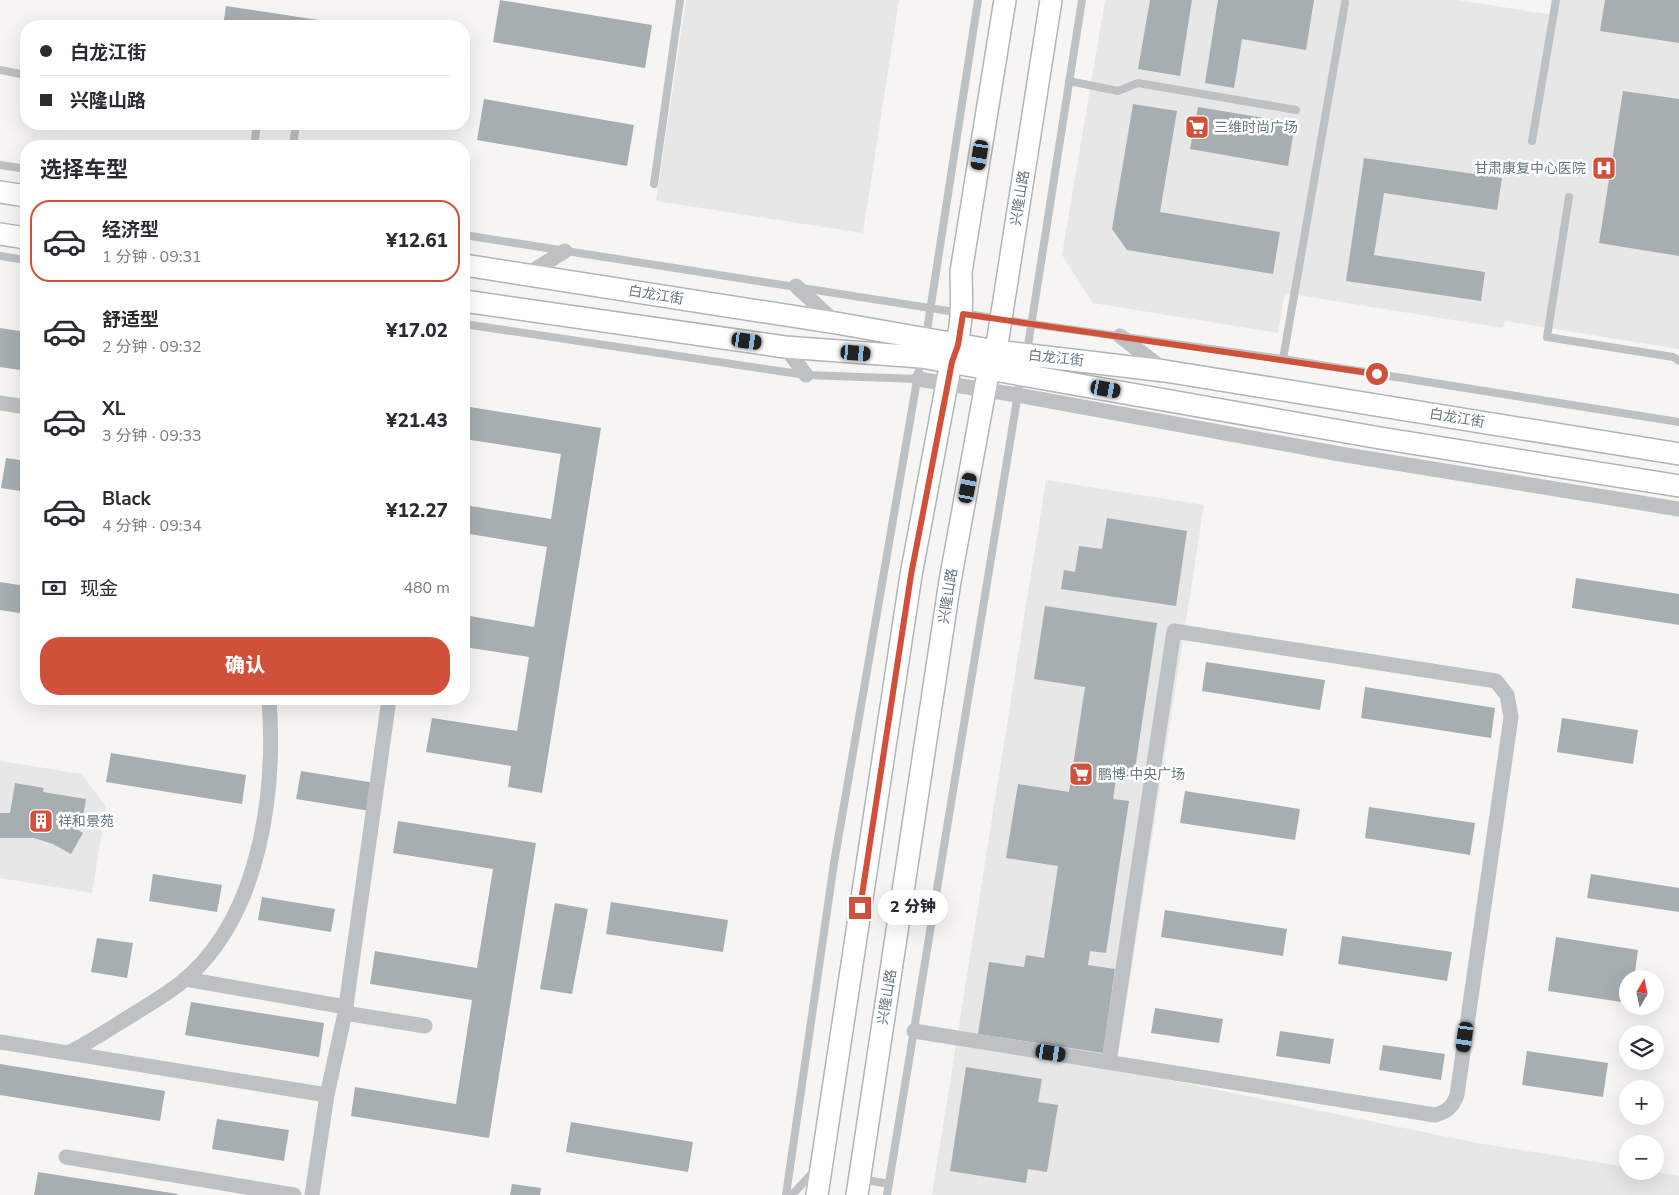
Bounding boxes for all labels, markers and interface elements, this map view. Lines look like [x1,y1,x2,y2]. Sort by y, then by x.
text: 白龙江街 [70,40,146,66]
text: 兴隆山路 [70,88,146,114]
supermarket icon: 三维时尚广场 [1184,114,1210,140]
place label: 三维时尚广场 [1214,118,1298,137]
car [970,139,989,171]
text: 选择车型 [40,155,128,185]
hospital icon: 甘肃康复中心医院 [1591,155,1617,181]
place label: 甘肃康复中心医院 [1474,159,1586,178]
street label: 兴隆山路 [1006,169,1034,227]
text: 经济型 [102,217,159,243]
icon: car [42,219,87,264]
text: ¥12.61 [386,228,448,254]
text: 1 分钟 · 09:31 [102,246,202,268]
street label: 白龙江街 [627,281,685,309]
text: 舒适型 [102,307,159,333]
icon: car [42,309,87,354]
text: ¥17.02 [386,318,448,344]
car [731,331,762,351]
text: 2 分钟 · 09:32 [102,336,202,358]
car [840,344,871,362]
street label: 白龙江街 [1027,346,1085,370]
route start [1366,363,1388,385]
car [1089,379,1122,399]
text: XL [102,396,125,422]
icon: car [42,399,87,444]
street label: 白龙江街 [1428,404,1486,432]
text: ¥21.43 [386,408,448,434]
text: 3 分钟 · 09:33 [102,425,202,447]
car [957,472,978,504]
text: Black [102,486,151,512]
icon: car [42,489,87,534]
text: ¥12.27 [386,498,448,524]
text: 4 分钟 · 09:34 [102,515,202,537]
street label: 兴隆山路 [934,567,962,625]
icon: cash [40,574,68,602]
text: 现金 [80,576,118,602]
text: 480 m [403,577,450,599]
button: 确认 [40,637,450,695]
supermarket icon: 鹏博·中央广场 [1068,761,1094,787]
place label: 鹏博·中央广场 [1098,765,1185,784]
building icon: 祥和景苑 [28,808,54,834]
place label: 祥和景苑 [58,812,114,831]
callout: 2 分钟 [878,890,948,926]
text: 2 分钟 [890,896,936,918]
route end [849,897,871,919]
street label: 兴隆山路 [873,968,901,1026]
north arrow [1619,970,1664,1015]
map controls [1619,970,1664,1180]
car [1455,1021,1474,1053]
button: layers [1619,1025,1664,1070]
car [1035,1043,1066,1063]
button: + [1619,1080,1664,1125]
button: − [1619,1135,1664,1180]

